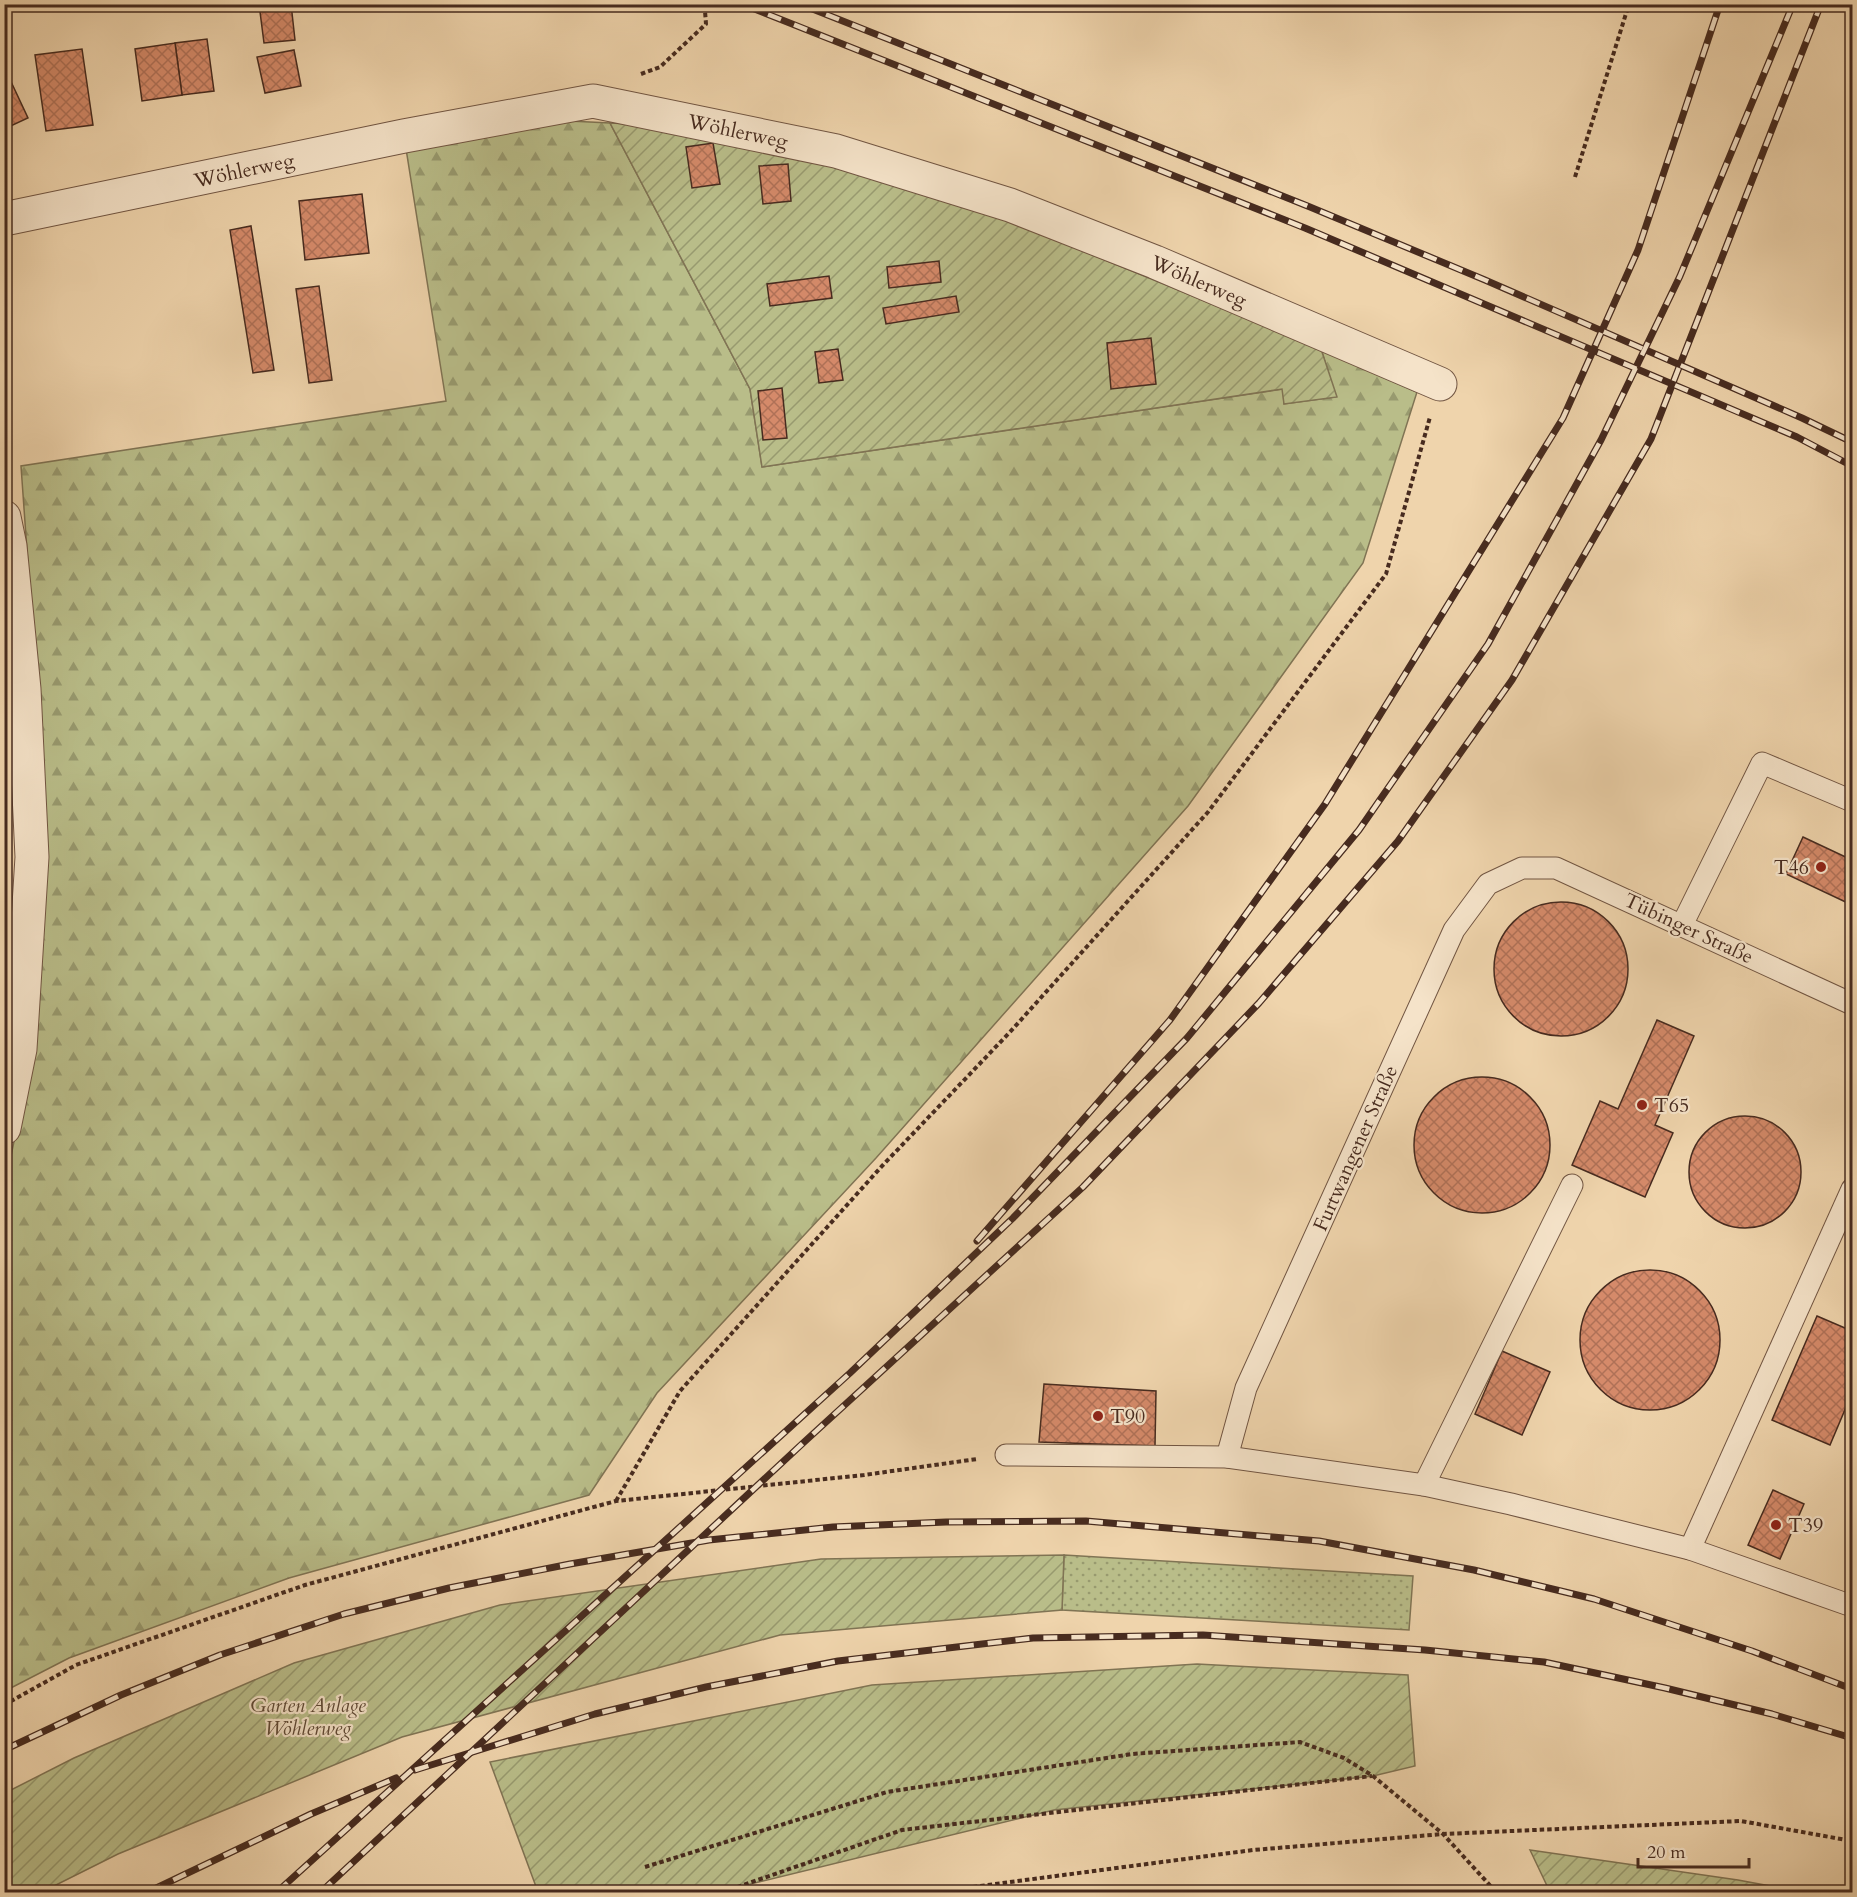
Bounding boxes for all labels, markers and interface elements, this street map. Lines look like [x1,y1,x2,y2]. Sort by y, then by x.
street label: Wöhlerweg [684,108,791,155]
street label: Wöhlerweg [191,147,297,194]
street label: Wöhlerweg [1146,249,1252,314]
place label: T46 [1774,854,1809,881]
marker: T46 [1814,860,1828,874]
street label: Tübinger Straße [1620,887,1758,970]
street label: Furtwangener Straße [1307,1061,1404,1235]
place label: T65 [1654,1092,1689,1119]
marker: T65 [1635,1098,1649,1112]
place label: T90 [1110,1403,1145,1430]
marker: T90 [1091,1409,1105,1423]
place label: T39 [1788,1512,1823,1539]
marker: T39 [1769,1518,1783,1532]
park label: Garten Anlage Wöhlerweg [250,1692,366,1742]
scale bar [1638,1831,1749,1869]
text: 20 m [1647,1840,1686,1865]

